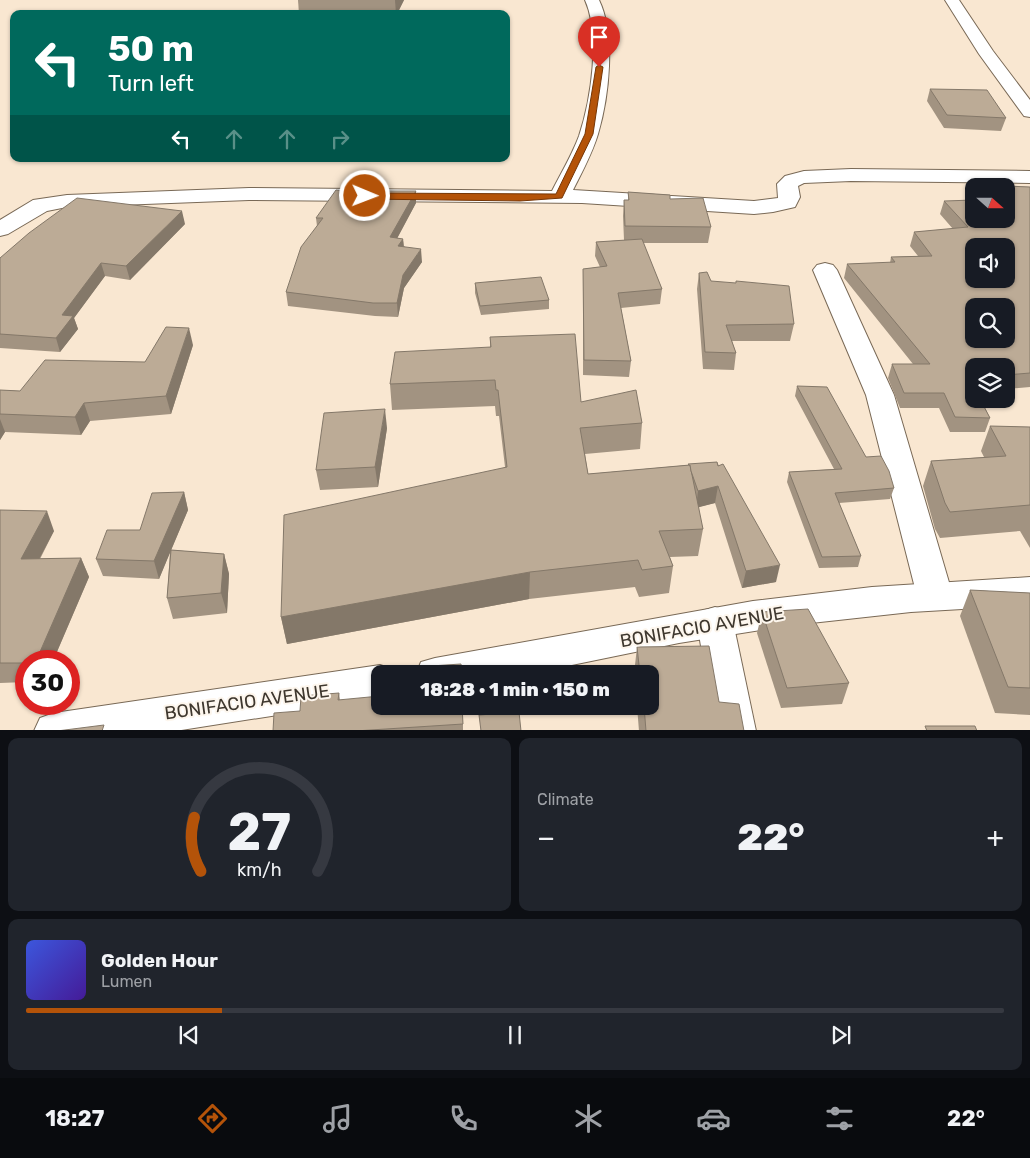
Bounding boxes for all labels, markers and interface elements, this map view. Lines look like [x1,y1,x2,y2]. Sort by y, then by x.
pin [578,16,620,67]
icon: arrive [585,23,613,51]
text: 50 m [108,28,194,70]
icon: left [25,30,90,95]
text: Turn left [108,70,194,97]
icon: left [167,125,195,153]
icon: ahead [220,125,248,153]
icon: ahead [273,125,301,153]
icon: right [326,125,354,153]
position arrow [338,169,390,221]
north arrow [965,178,1015,228]
map controls [965,178,1015,408]
button: sound [965,238,1015,288]
button: search [965,298,1015,348]
button: layers [965,358,1015,408]
street label: BONIFACIO AVENUE [618,602,786,652]
speed limit sign: 30 [15,650,80,715]
text: 18:28 · 1 min · 150 m [420,678,610,701]
street label: BONIFACIO AVENUE [163,680,331,724]
text: Climate [537,790,594,809]
text: 27 [228,801,291,863]
text: 22° [737,814,805,860]
text: − [537,821,555,854]
text: + [987,821,1004,854]
text: km/h [237,859,282,880]
text: Golden Hour [101,949,218,972]
text: Lumen [101,972,152,991]
icon: previous [175,1021,203,1049]
icon: pause [501,1021,529,1049]
icon: next [827,1021,855,1049]
icon: directions [195,1101,230,1136]
icon: music [320,1101,355,1136]
icon: phone [446,1101,481,1136]
icon: climate [571,1101,606,1136]
icon: car [696,1101,731,1136]
icon: filters [822,1101,857,1136]
text: 18:27 [45,1105,104,1132]
text: 22° [947,1105,985,1132]

